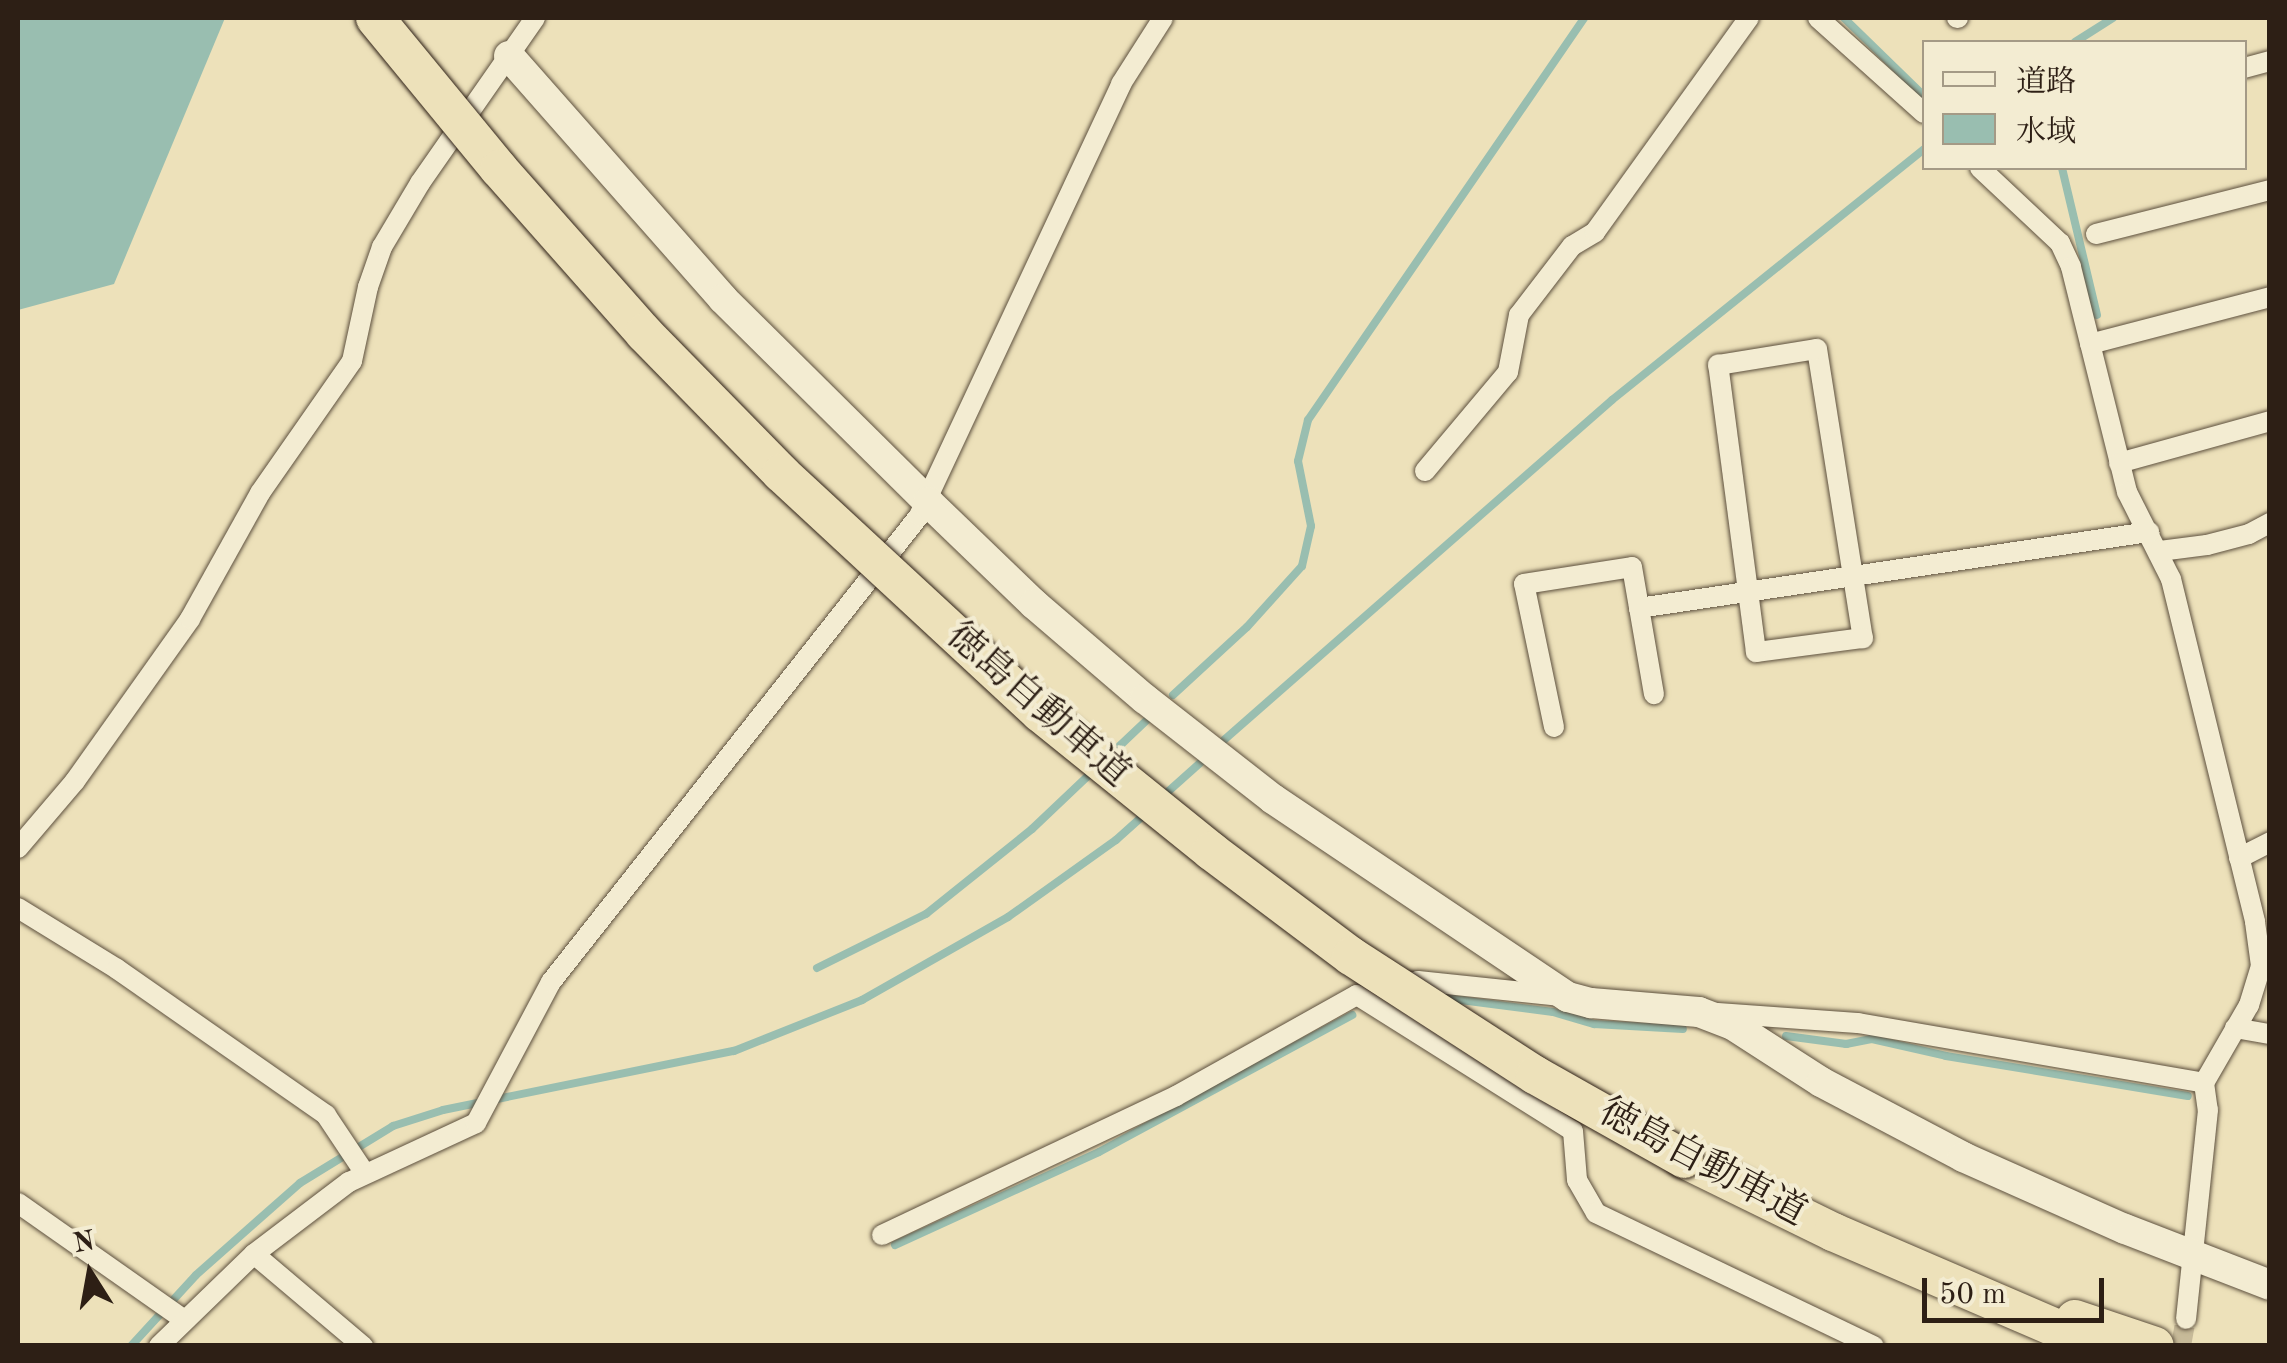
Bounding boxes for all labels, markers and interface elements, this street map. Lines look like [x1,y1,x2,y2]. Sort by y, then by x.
legend [1922,40,2247,170]
text: 道路 [2016,68,2076,98]
text: 水域 [2016,118,2076,148]
street label: 徳島自動車道 [936,614,1138,798]
street label: 徳島自動車道 [1591,1090,1813,1238]
north arrow [40,1223,140,1323]
text: N [71,1228,97,1259]
scale bar [1927,1258,2110,1320]
text: 50 m [1939,1280,2006,1310]

